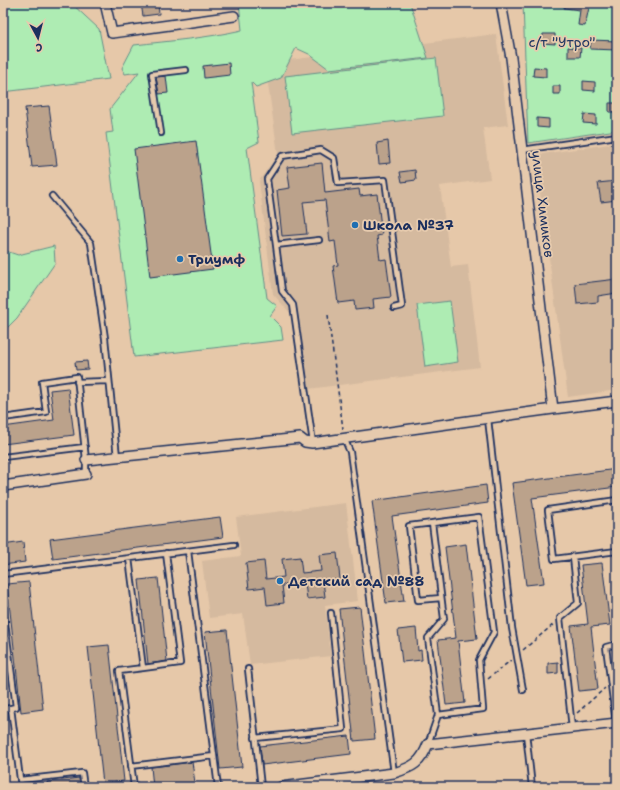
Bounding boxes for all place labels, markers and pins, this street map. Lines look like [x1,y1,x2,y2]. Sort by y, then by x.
place label: Школа №37 [363,216,454,234]
marker: Школа №37 [350,220,360,230]
place label: Триумф [188,250,246,268]
marker: Триумф [175,254,185,264]
place label: Детский сад №88 [288,572,424,590]
marker: Детский сад №88 [275,576,285,586]

